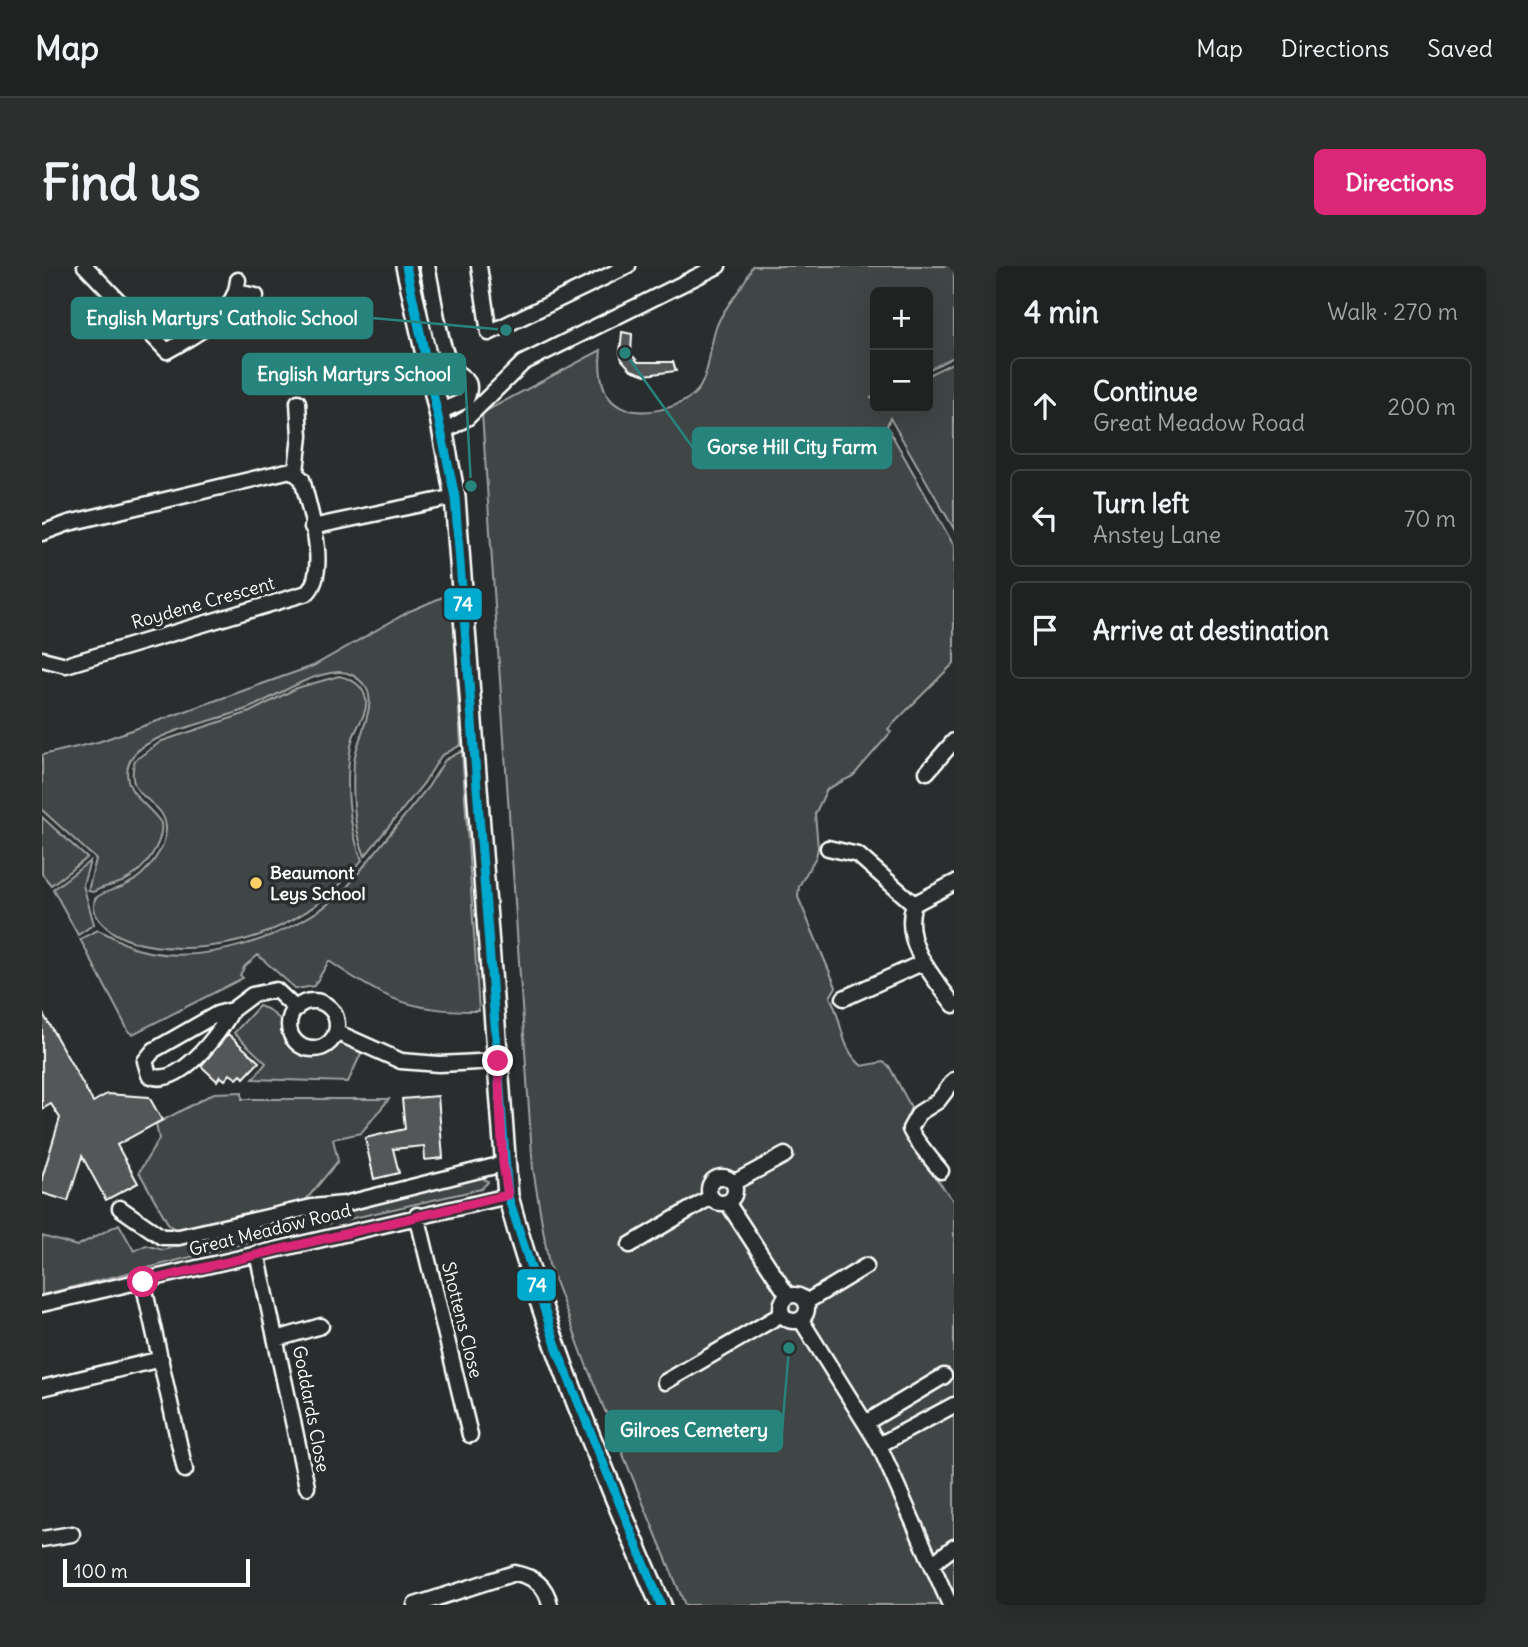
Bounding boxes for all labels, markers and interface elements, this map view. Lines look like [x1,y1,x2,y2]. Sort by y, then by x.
text: Map [35,27,99,69]
text: Map [1196,33,1243,63]
text: Directions [1281,33,1389,63]
text: Saved [1427,33,1493,63]
button: Directions [1314,149,1486,215]
text: Find us [42,152,200,213]
map controls [870,287,933,413]
button: + [870,287,933,350]
text: 4 min [1024,293,1099,331]
text: Walk · 270 m [1327,297,1458,326]
callout: English Martyrs' Catholic School [72,298,372,338]
text: English Martyrs' Catholic School [86,306,358,330]
button: − [870,350,933,413]
callout: English Martyrs School [243,354,465,394]
text: English Martyrs School [257,362,451,386]
text: Continue [1093,375,1198,408]
icon: ahead [1026,387,1064,425]
text: 200 m [1387,392,1456,421]
text: Great Meadow Road [1093,408,1305,437]
callout: Gorse Hill City Farm [693,428,891,468]
text: Gorse Hill City Farm [707,435,877,459]
text: Turn left [1093,487,1189,520]
icon: left [1026,499,1064,537]
text: 70 m [1404,504,1456,533]
text: Anstey Lane [1093,520,1221,549]
street label: Roydene Crescent [129,571,277,634]
line badge: 74 [443,587,483,621]
text: 74 [453,592,473,616]
icon: arrive [1026,611,1064,649]
text: Arrive at destination [1093,614,1329,647]
place label: Beaumont Leys School [270,861,365,905]
marker: Beaumont Leys School [248,875,264,891]
route end [482,1045,513,1076]
street label: Great Meadow Road [187,1198,354,1261]
street label: Shottens Close [437,1259,488,1380]
route start [127,1266,158,1297]
line badge: 74 [516,1268,557,1302]
text: 74 [527,1273,547,1297]
street label: Goddards Close [288,1344,335,1474]
callout: Gilroes Cemetery [606,1411,782,1451]
text: Gilroes Cemetery [620,1418,768,1442]
scale bar [63,1556,250,1588]
text: 100 m [74,1559,128,1583]

